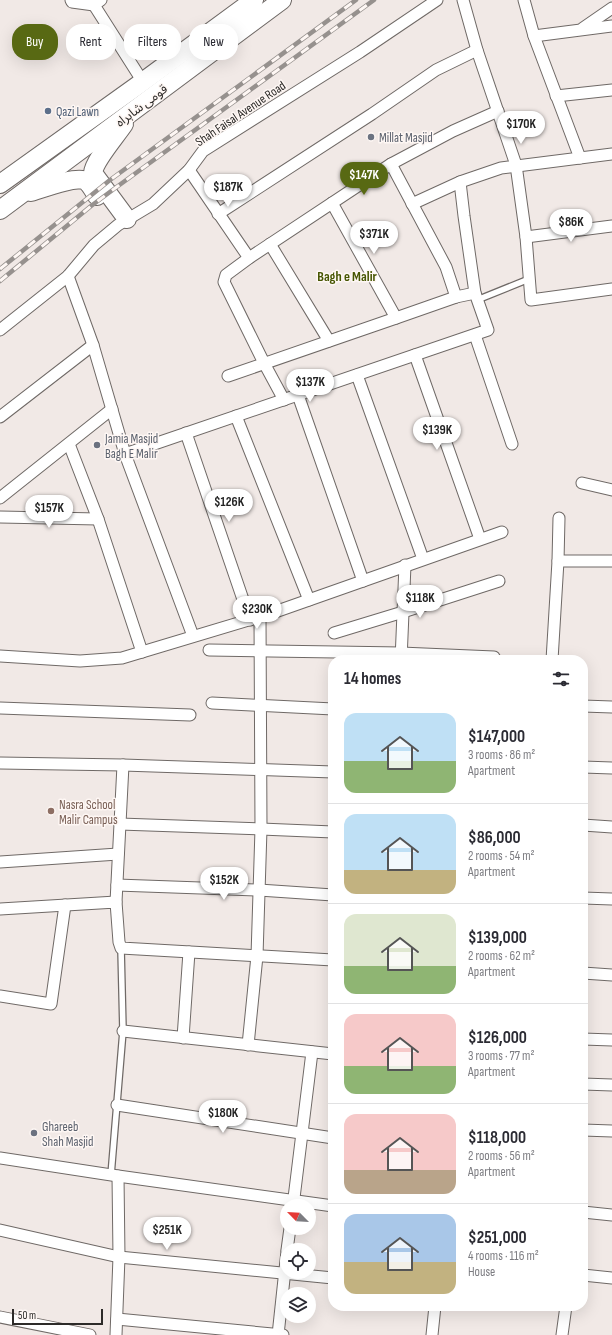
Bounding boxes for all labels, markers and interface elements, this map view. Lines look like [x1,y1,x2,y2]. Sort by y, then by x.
chip: Buy [12,24,58,60]
chip: Rent [66,24,116,60]
chip: Filters [124,24,181,60]
chip: New [189,24,238,60]
street label: Shah Faisal Avenue Road [192,78,289,150]
street label: قومی شاہراہ [112,81,171,131]
place label: Qazi Lawn [56,104,99,120]
marker: Qazi Lawn [43,106,53,116]
pin: $170K [493,111,549,145]
text: $170K [506,116,536,132]
place label: Millat Masjid [379,130,433,146]
marker: Millat Masjid [366,132,376,142]
pin: $147K [336,162,392,196]
text: $147K [349,167,379,183]
pin: $187K [200,174,256,208]
text: $187K [213,179,243,195]
pin: $86K [547,209,595,243]
text: $86K [558,214,584,230]
pin: $371K [346,221,402,255]
text: $371K [359,226,389,242]
district label: Bagh e Malir [317,268,378,285]
pin: $137K [282,369,338,403]
text: $137K [295,374,325,390]
pin: $139K [409,417,465,451]
text: $139K [422,422,452,438]
place label: Jamia Masjid Bagh E Malir [104,431,158,462]
marker: Jamia Masjid Bagh E Malir [92,440,102,450]
pin: $126K [201,489,257,523]
text: $126K [214,494,244,510]
pin: $157K [21,495,77,529]
text: $157K [34,500,64,516]
pin: $118K [392,585,448,619]
text: $118K [405,590,435,606]
pin: $230K [229,596,285,630]
text: $230K [242,601,272,617]
icon: filters [550,668,572,690]
text: 14 homes [344,669,401,689]
text: $147,000 [468,727,525,747]
icon: home [376,729,424,777]
text: 3 rooms · 86 m² [468,747,535,763]
text: Apartment [468,763,515,779]
place label: Nasra School Malir Campus [59,797,118,828]
marker: Nasra School Malir Campus [46,806,56,816]
text: $86,000 [468,828,521,848]
icon: home [376,830,424,878]
text: 2 rooms · 54 m² [468,848,535,864]
text: Apartment [468,864,515,880]
pin: $152K [196,867,252,901]
text: $152K [209,872,239,888]
text: $139,000 [468,928,527,948]
icon: home [376,930,424,978]
text: 2 rooms · 62 m² [468,948,535,964]
text: Apartment [468,964,515,980]
text: $126,000 [468,1028,527,1048]
icon: home [376,1030,424,1078]
text: 3 rooms · 77 m² [468,1048,534,1064]
text: Apartment [468,1064,515,1080]
pin: $180K [195,1100,251,1134]
text: $180K [208,1105,238,1121]
place label: Ghareeb Shah Masjid [42,1119,93,1150]
marker: Ghareeb Shah Masjid [29,1128,39,1138]
text: $118,000 [468,1128,526,1148]
icon: home [376,1130,424,1178]
text: 2 rooms · 56 m² [468,1148,535,1164]
text: Apartment [468,1164,515,1180]
north arrow [280,1199,316,1235]
map controls [280,1199,316,1323]
pin: $251K [139,1217,195,1251]
text: $251K [152,1222,182,1238]
text: $251,000 [468,1228,527,1248]
icon: home [376,1230,424,1278]
button: locate [280,1243,316,1279]
text: 4 rooms · 116 m² [468,1248,539,1264]
text: House [468,1264,495,1280]
button: layers [280,1287,316,1323]
scale bar [12,1307,103,1326]
text: 50 m [18,1309,36,1322]

